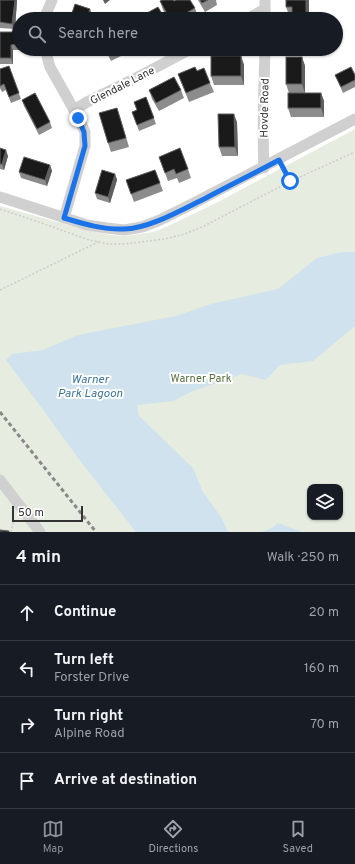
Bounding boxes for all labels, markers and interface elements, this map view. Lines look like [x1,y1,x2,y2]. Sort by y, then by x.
search box [12,12,343,56]
icon: search [26,23,48,45]
text: Search here [58,25,138,44]
street label: Glendale Lane [88,64,157,108]
street label: Hovde Road [257,78,273,138]
route end [69,109,87,127]
route start [281,172,299,190]
water label: Warner Park Lagoon [58,372,123,402]
park label: Warner Park [170,372,232,386]
map controls [307,484,343,520]
button: layers [307,484,343,520]
scale bar [12,504,83,523]
text: 50 m [18,506,44,520]
text: 4 min [16,547,61,569]
text: Walk · 250 m [267,550,339,566]
icon: ahead [16,602,38,624]
text: Continue [54,603,116,622]
text: 20 m [309,605,339,621]
text: Turn left [54,651,114,670]
icon: left [16,658,38,680]
text: 160 m [304,661,339,677]
text: Forster Drive [54,670,129,686]
text: Turn right [54,707,123,726]
icon: right [16,714,38,736]
text: 70 m [310,717,339,733]
text: Alpine Road [54,726,125,742]
icon: arrive [16,770,38,792]
text: Arrive at destination [54,771,197,790]
tab: Map [42,818,64,856]
tab: Directions [148,818,198,856]
tab: Saved [283,818,313,856]

